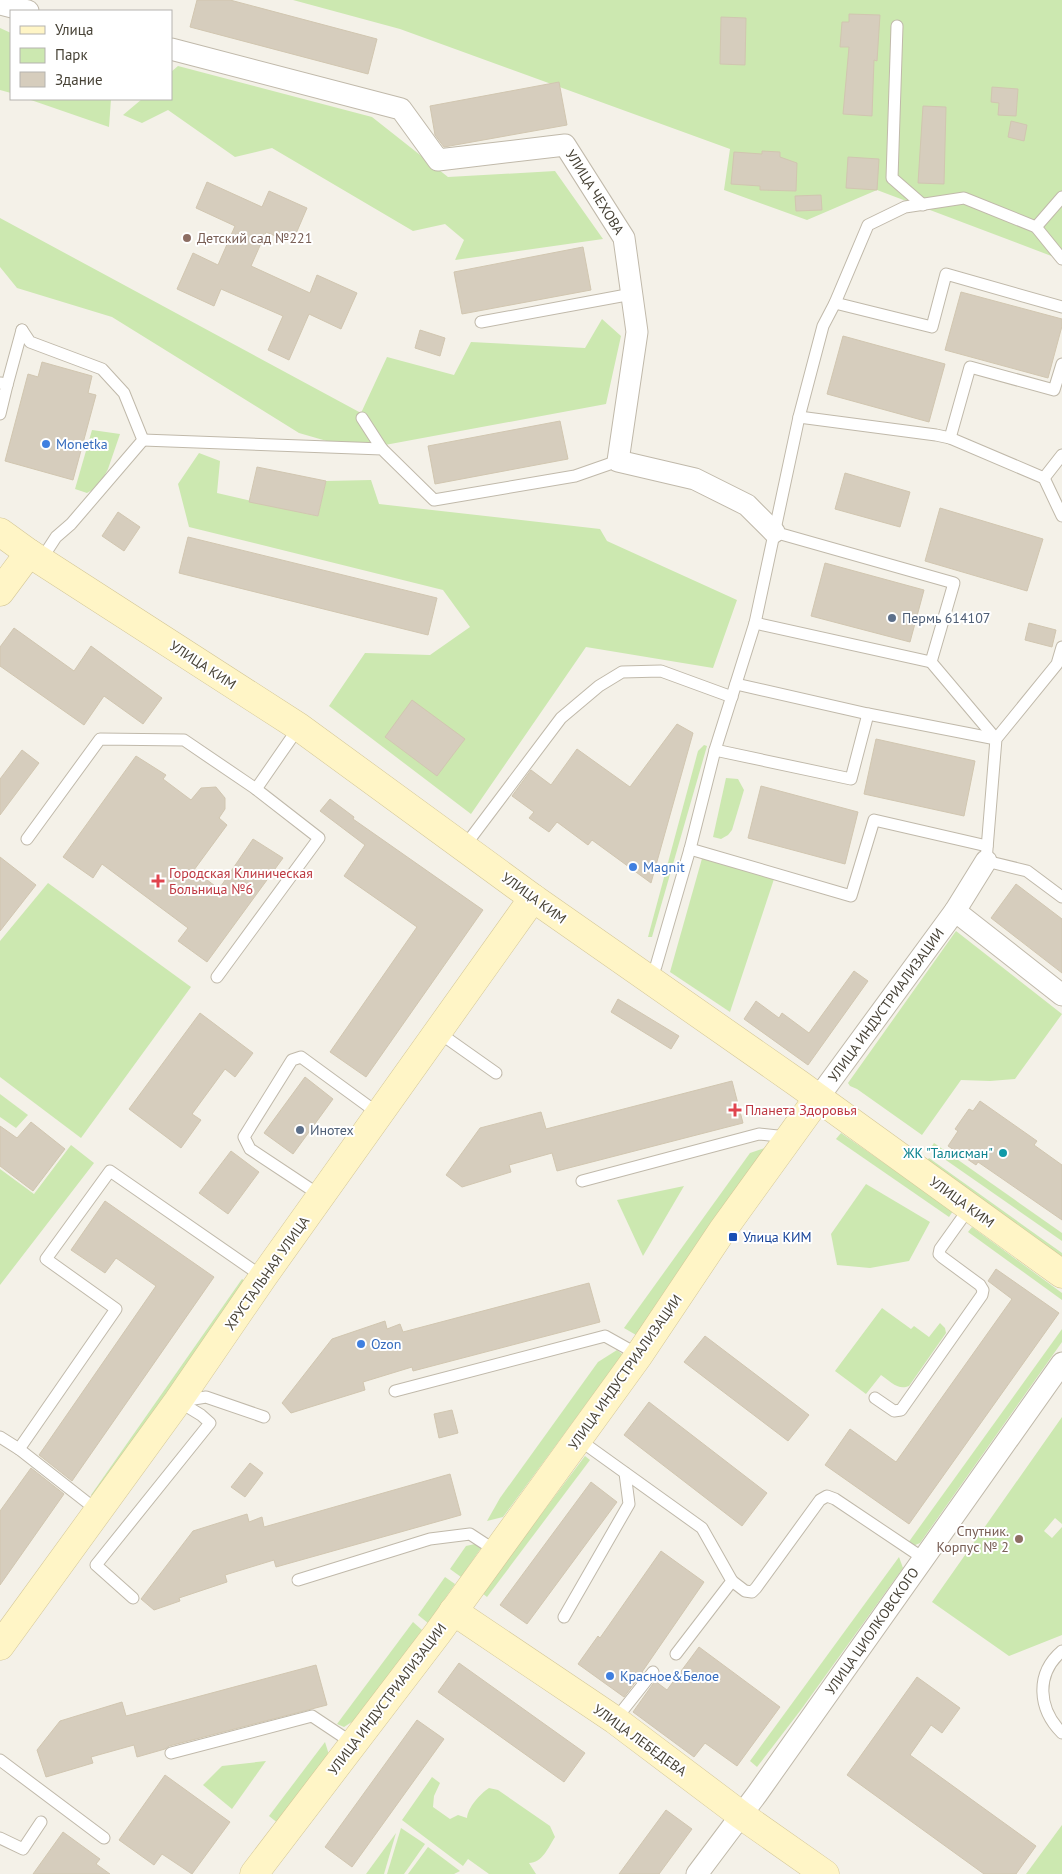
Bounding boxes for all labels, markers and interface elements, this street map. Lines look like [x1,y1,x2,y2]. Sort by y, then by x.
legend [10,10,172,100]
text: Улица [55,20,93,39]
text: Парк [55,45,88,64]
text: Здание [55,70,103,89]
street label: УЛИЦА ЧЕХОВА [562,146,629,238]
place label: Детский сад №221 [197,229,312,247]
marker: Детский сад №221 [181,232,193,244]
place label: Monetka [56,435,108,453]
marker: Monetka [40,438,52,450]
place label: Пермь 614107 [902,609,990,627]
marker: Пермь 614107 [886,612,898,624]
street label: УЛИЦА КИМ [166,637,240,693]
place label: Magnit [643,858,685,876]
marker: Magnit [627,861,639,873]
place label: Городская Клиническая Больница №6 [169,864,313,898]
street label: УЛИЦА КИМ [498,868,570,928]
marker: Городская Клиническая Больница №6 [151,874,165,888]
street label: УЛИЦА ИНДУСТРИАЛИЗАЦИИ [824,925,948,1085]
place label: Планета Здоровья [745,1101,857,1119]
marker: Планета Здоровья [729,1104,741,1116]
place label: Инотех [310,1121,354,1139]
marker: Инотех [294,1124,306,1136]
place label: ЖК "Талисман" [902,1144,993,1162]
marker: ЖК "Талисман" [997,1147,1009,1159]
street label: УЛИЦА КИМ [926,1172,998,1232]
street label: ХРУСТАЛЬНАЯ УЛИЦА [221,1212,314,1334]
place label: Улица КИМ [743,1228,812,1246]
marker: Улица КИМ [727,1231,739,1243]
street label: УЛИЦА ИНДУСТРИАЛИЗАЦИИ [564,1291,686,1453]
place label: Ozon [371,1335,401,1353]
marker: Ozon [355,1338,367,1350]
place label: Спутник. Корпус № 2 [937,1522,1009,1556]
marker: Спутник. Корпус № 2 [1013,1533,1025,1545]
street label: УЛИЦА ЦИОЛКОВСКОГО [821,1564,923,1698]
street label: УЛИЦА ИНДУСТРИАЛИЗАЦИИ [324,1619,450,1779]
place label: Красное&Белое [620,1667,719,1685]
marker: Красное&Белое [604,1670,616,1682]
street label: УЛИЦА ЛЕБЕДЕВА [590,1700,691,1780]

